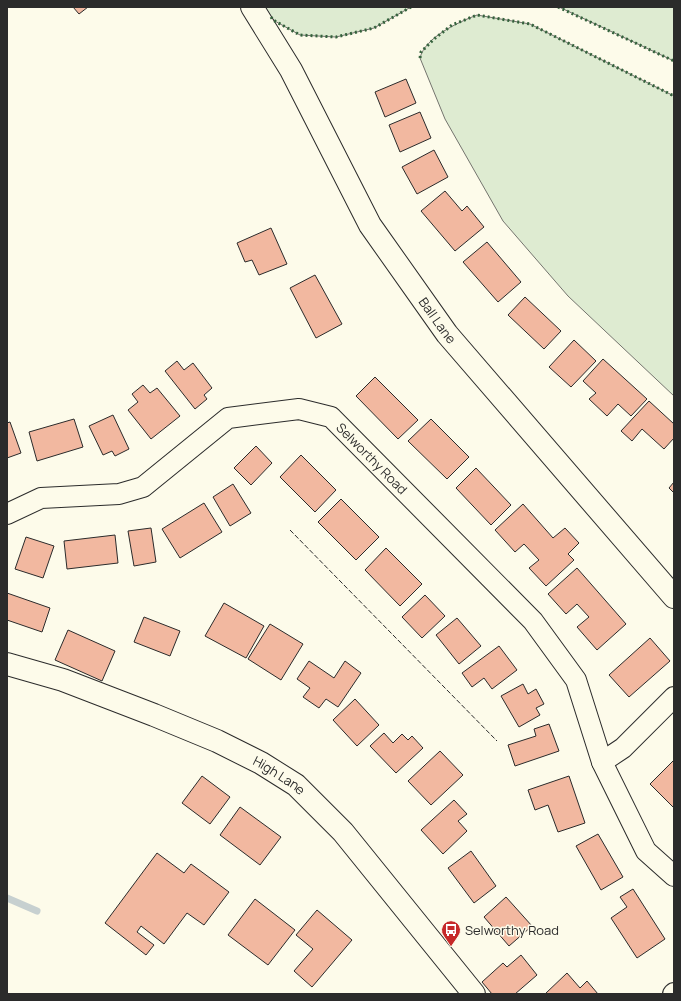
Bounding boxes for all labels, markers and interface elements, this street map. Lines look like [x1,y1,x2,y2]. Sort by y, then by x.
street label: Ball Lane [415,294,461,348]
street label: Selworthy Road [333,419,411,498]
street label: High Lane [250,752,310,799]
bus stop icon: Selworthy Road [440,919,462,947]
place label: Selworthy Road [465,921,559,939]

